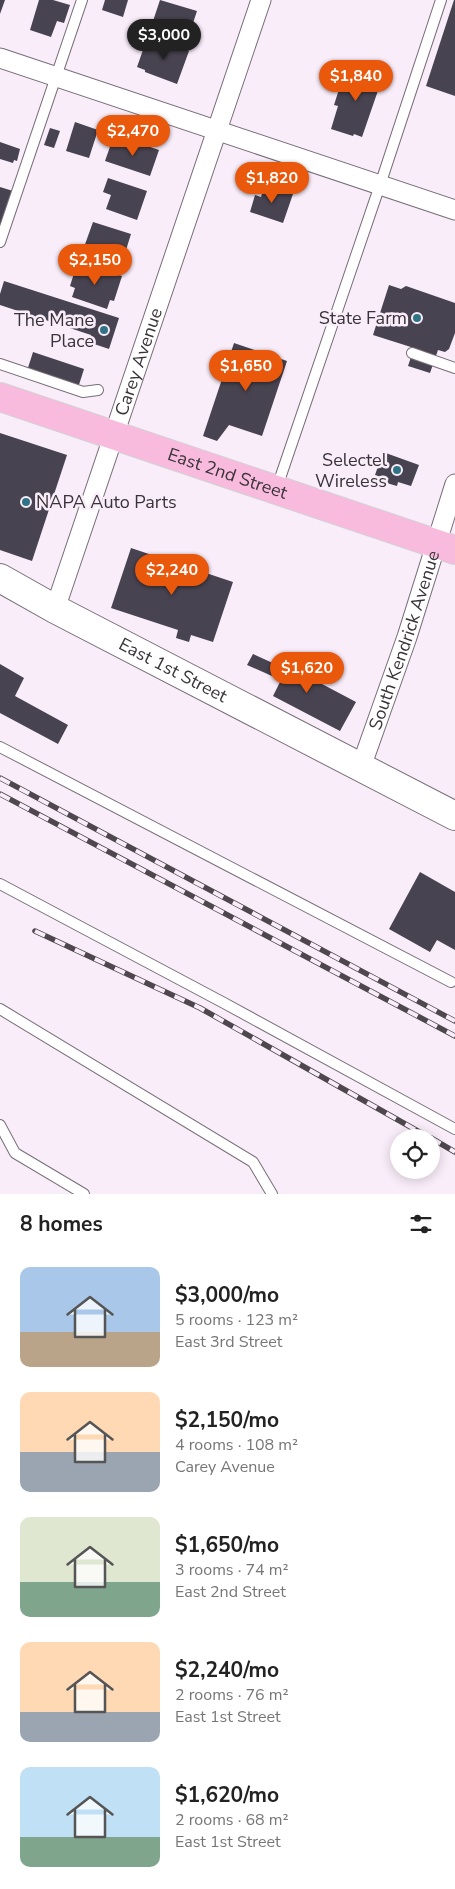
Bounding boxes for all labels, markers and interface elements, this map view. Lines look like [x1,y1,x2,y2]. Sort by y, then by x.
pin: $3,000 [123,18,205,61]
text: $3,000 [138,24,190,46]
pin: $1,840 [315,59,397,102]
text: $1,840 [330,65,382,87]
pin: $2,470 [92,114,174,157]
text: $2,470 [107,120,159,142]
pin: $1,820 [231,162,313,204]
text: $1,820 [246,167,298,189]
pin: $2,150 [54,244,136,286]
text: $2,150 [69,249,121,271]
street label: Carey Avenue [109,305,168,419]
place label: State Farm [319,306,407,330]
place label: The Mane Place [14,308,94,353]
marker: State Farm [411,312,423,324]
marker: The Mane Place [98,324,110,336]
pin: $1,650 [205,350,287,392]
text: $1,650 [220,355,272,377]
street label: East 2nd Street [165,442,291,505]
place label: Selectel Wireless [315,448,388,493]
marker: Selectel Wireless [391,464,403,476]
place label: NAPA Auto Parts [36,490,177,514]
marker: NAPA Auto Parts [20,496,32,508]
street label: South Kendrick Avenue [363,548,445,733]
pin: $2,240 [131,554,213,596]
text: $2,240 [146,559,198,581]
street label: East 1st Street [115,632,232,708]
pin: $1,620 [266,652,348,694]
text: $1,620 [281,657,333,679]
map controls [390,1129,440,1179]
button: locate [390,1129,440,1179]
text: 8 homes [20,1210,103,1238]
icon: filters [407,1210,435,1238]
text: $3,000/mo [175,1281,279,1309]
icon: home [60,1287,120,1347]
text: 5 rooms · 123 m² [175,1309,298,1331]
text: East 3rd Street [175,1331,282,1353]
text: $2,150/mo [175,1406,279,1434]
icon: home [60,1412,120,1472]
text: 4 rooms · 108 m² [175,1434,298,1456]
text: Carey Avenue [175,1456,275,1478]
text: $1,650/mo [175,1531,279,1559]
icon: home [60,1537,120,1597]
text: 3 rooms · 74 m² [175,1559,288,1581]
text: East 2nd Street [175,1581,286,1603]
text: $2,240/mo [175,1656,279,1684]
icon: home [60,1662,120,1722]
text: 2 rooms · 76 m² [175,1684,288,1706]
text: East 1st Street [175,1706,281,1728]
text: $1,620/mo [175,1781,279,1809]
icon: home [60,1787,120,1847]
text: 2 rooms · 68 m² [175,1809,288,1831]
text: East 1st Street [175,1831,281,1853]

